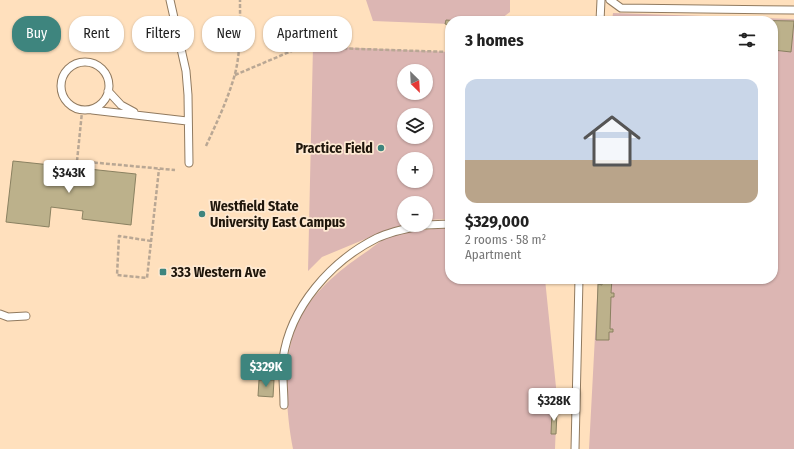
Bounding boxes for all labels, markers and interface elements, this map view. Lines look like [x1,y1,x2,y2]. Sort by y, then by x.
chip: Buy [12,16,61,52]
chip: Rent [69,16,124,52]
chip: Filters [132,16,194,52]
chip: New [202,16,255,52]
chip: Apartment [263,16,352,52]
icon: filters [736,29,758,51]
text: 3 homes [465,30,524,51]
north arrow [397,64,433,100]
map controls [397,64,433,232]
icon: home [576,105,648,177]
button: layers [397,108,433,144]
place label: Practice Field [296,140,373,157]
marker: Practice Field [376,143,386,153]
button: + [397,152,433,188]
pin: $343K [41,160,97,194]
text: $343K [53,165,85,180]
button: − [397,196,433,232]
place label: Westfield State University East Campus [210,198,345,231]
marker: Westfield State University East Campus [197,209,207,219]
text: $329,000 [465,211,529,232]
text: 2 rooms · 58 m² [465,232,546,247]
text: Apartment [465,247,521,262]
place label: 333 Western Ave [170,264,266,281]
marker: 333 Western Ave [158,267,168,277]
pin: $329K [238,354,294,388]
text: $329K [250,359,282,374]
pin: $328K [526,388,582,422]
text: $328K [538,393,570,408]

